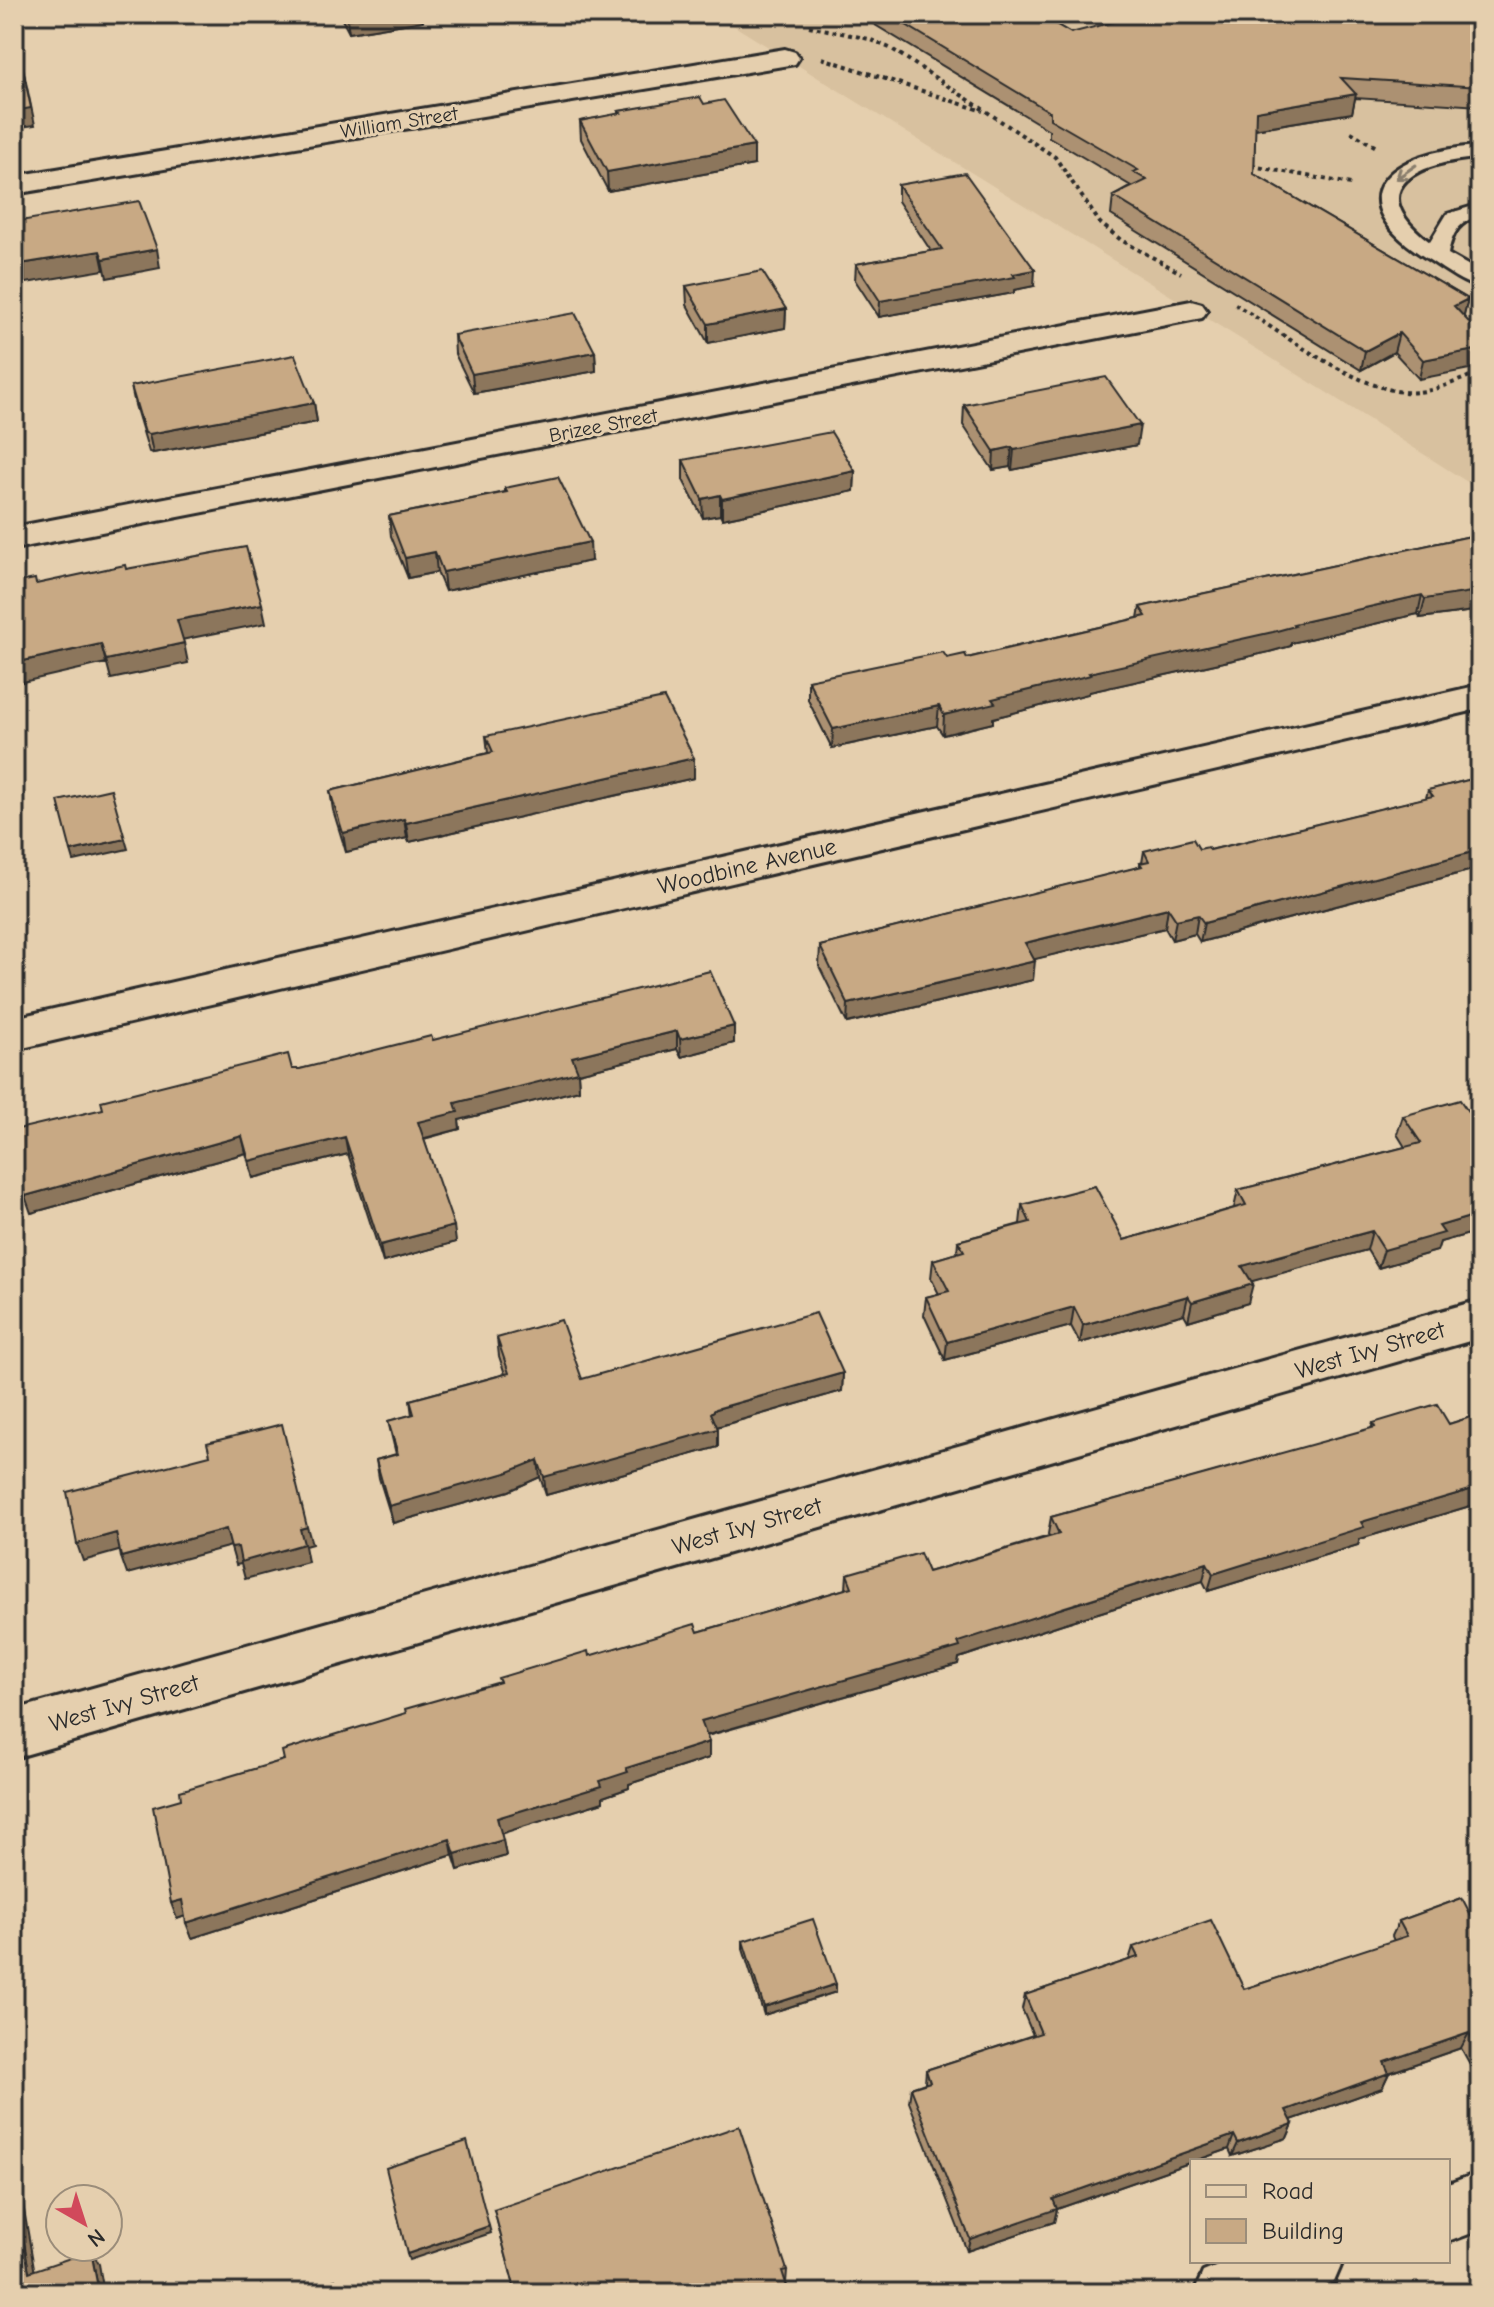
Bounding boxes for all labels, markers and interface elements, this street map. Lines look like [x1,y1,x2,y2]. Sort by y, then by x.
street label: William Street [339,102,461,143]
one-way arrow [1396,163,1418,180]
street label: Brizee Street [547,403,660,447]
street label: Woodbine Avenue [655,832,839,900]
street label: West Ivy Street [1292,1315,1449,1385]
street label: West Ivy Street [669,1491,826,1561]
street label: West Ivy Street [46,1668,203,1738]
legend [1190,2159,1450,2263]
text: Road [1262,2177,1314,2205]
north arrow [44,2183,124,2263]
text: Building [1262,2217,1344,2245]
text: N [82,2223,110,2252]

